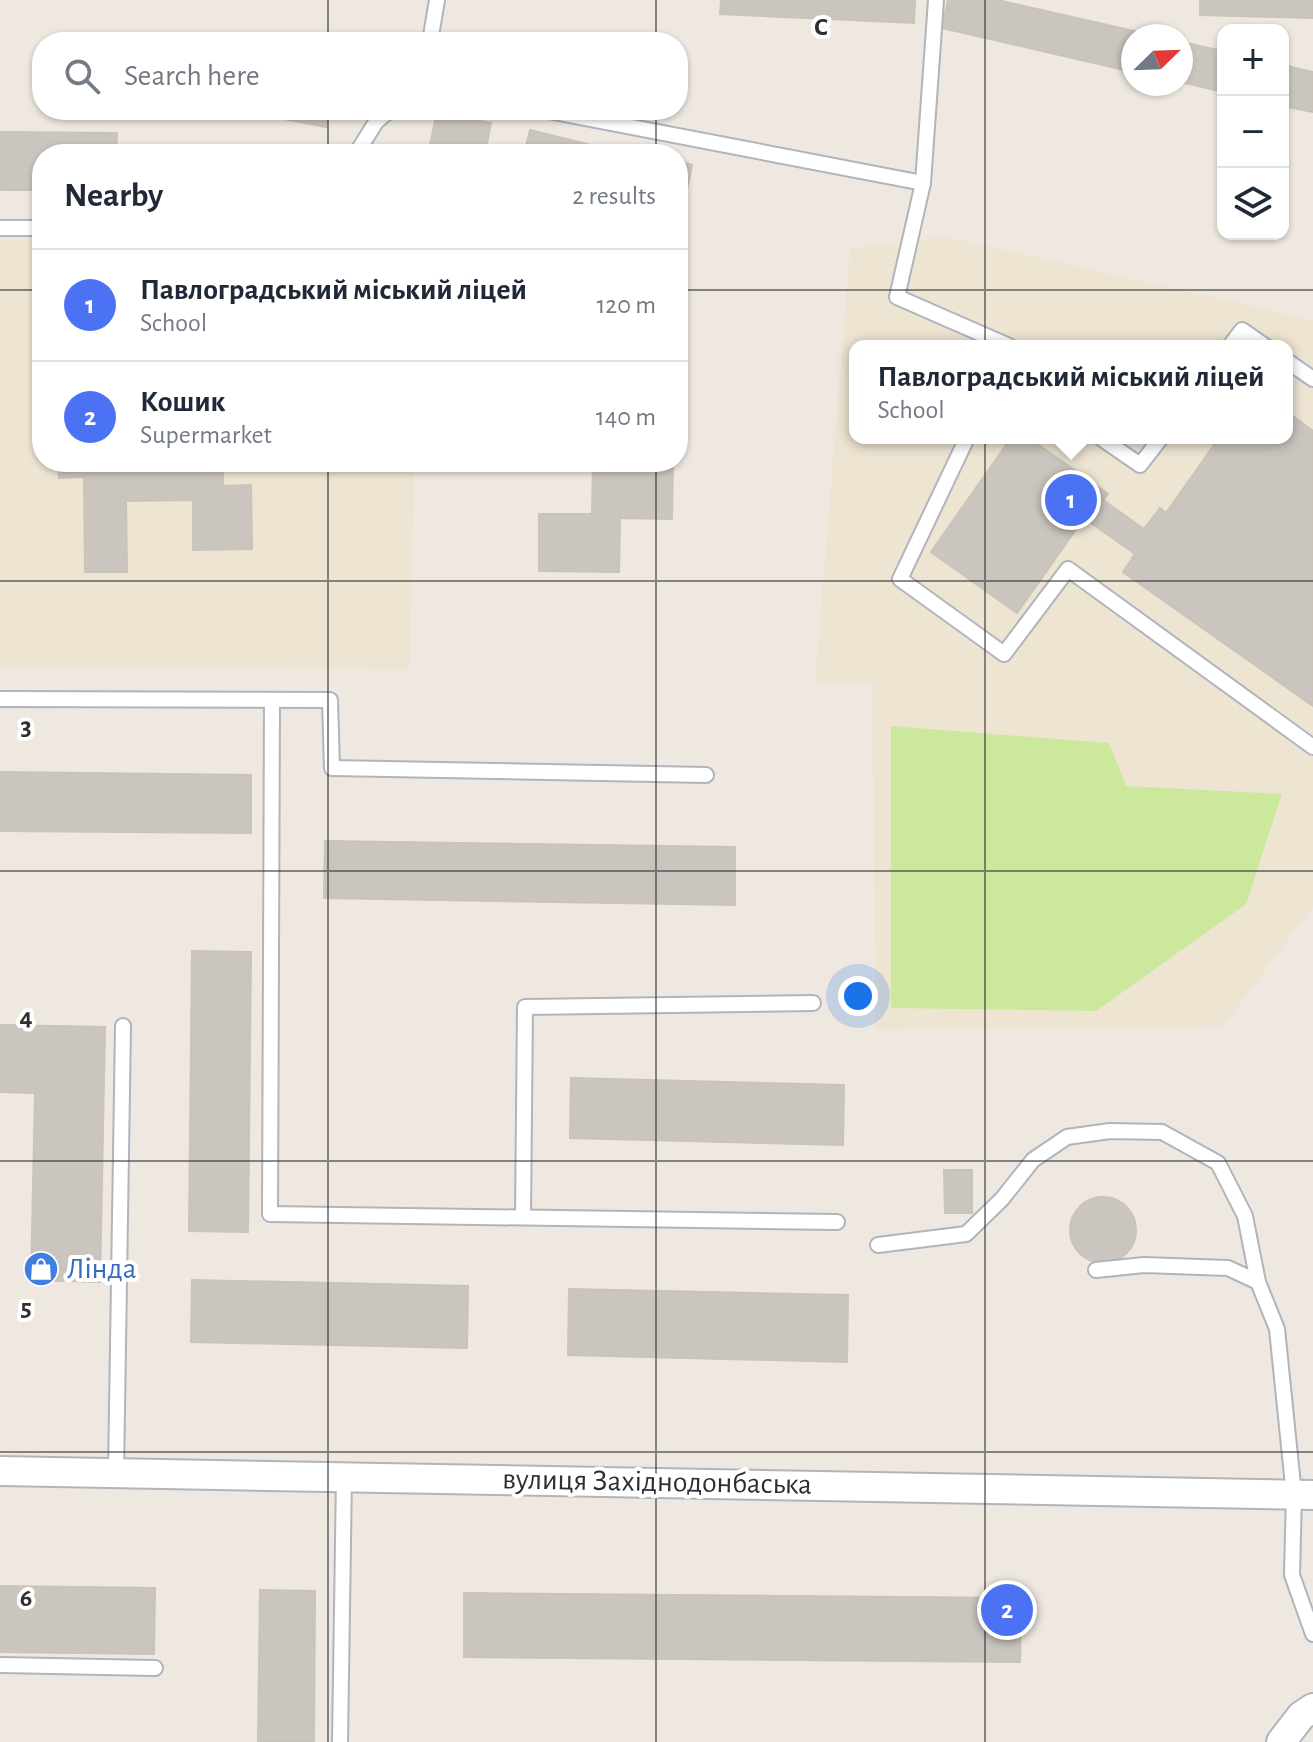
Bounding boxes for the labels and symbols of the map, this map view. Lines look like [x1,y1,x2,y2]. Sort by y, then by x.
text: C [814,14,828,40]
north arrow [1121,24,1193,96]
pin: 1 [1045,470,1097,530]
text: 3 [20,714,32,740]
your location [838,976,878,1016]
text: 4 [19,1004,33,1030]
shop icon: Лінда [22,1250,60,1288]
place label: Лінда [67,1254,136,1284]
text: 5 [20,1295,32,1321]
street label: вулиця Західнодонбаська [502,1464,812,1500]
pin: 2 [981,1580,1033,1640]
text: 6 [20,1585,32,1611]

